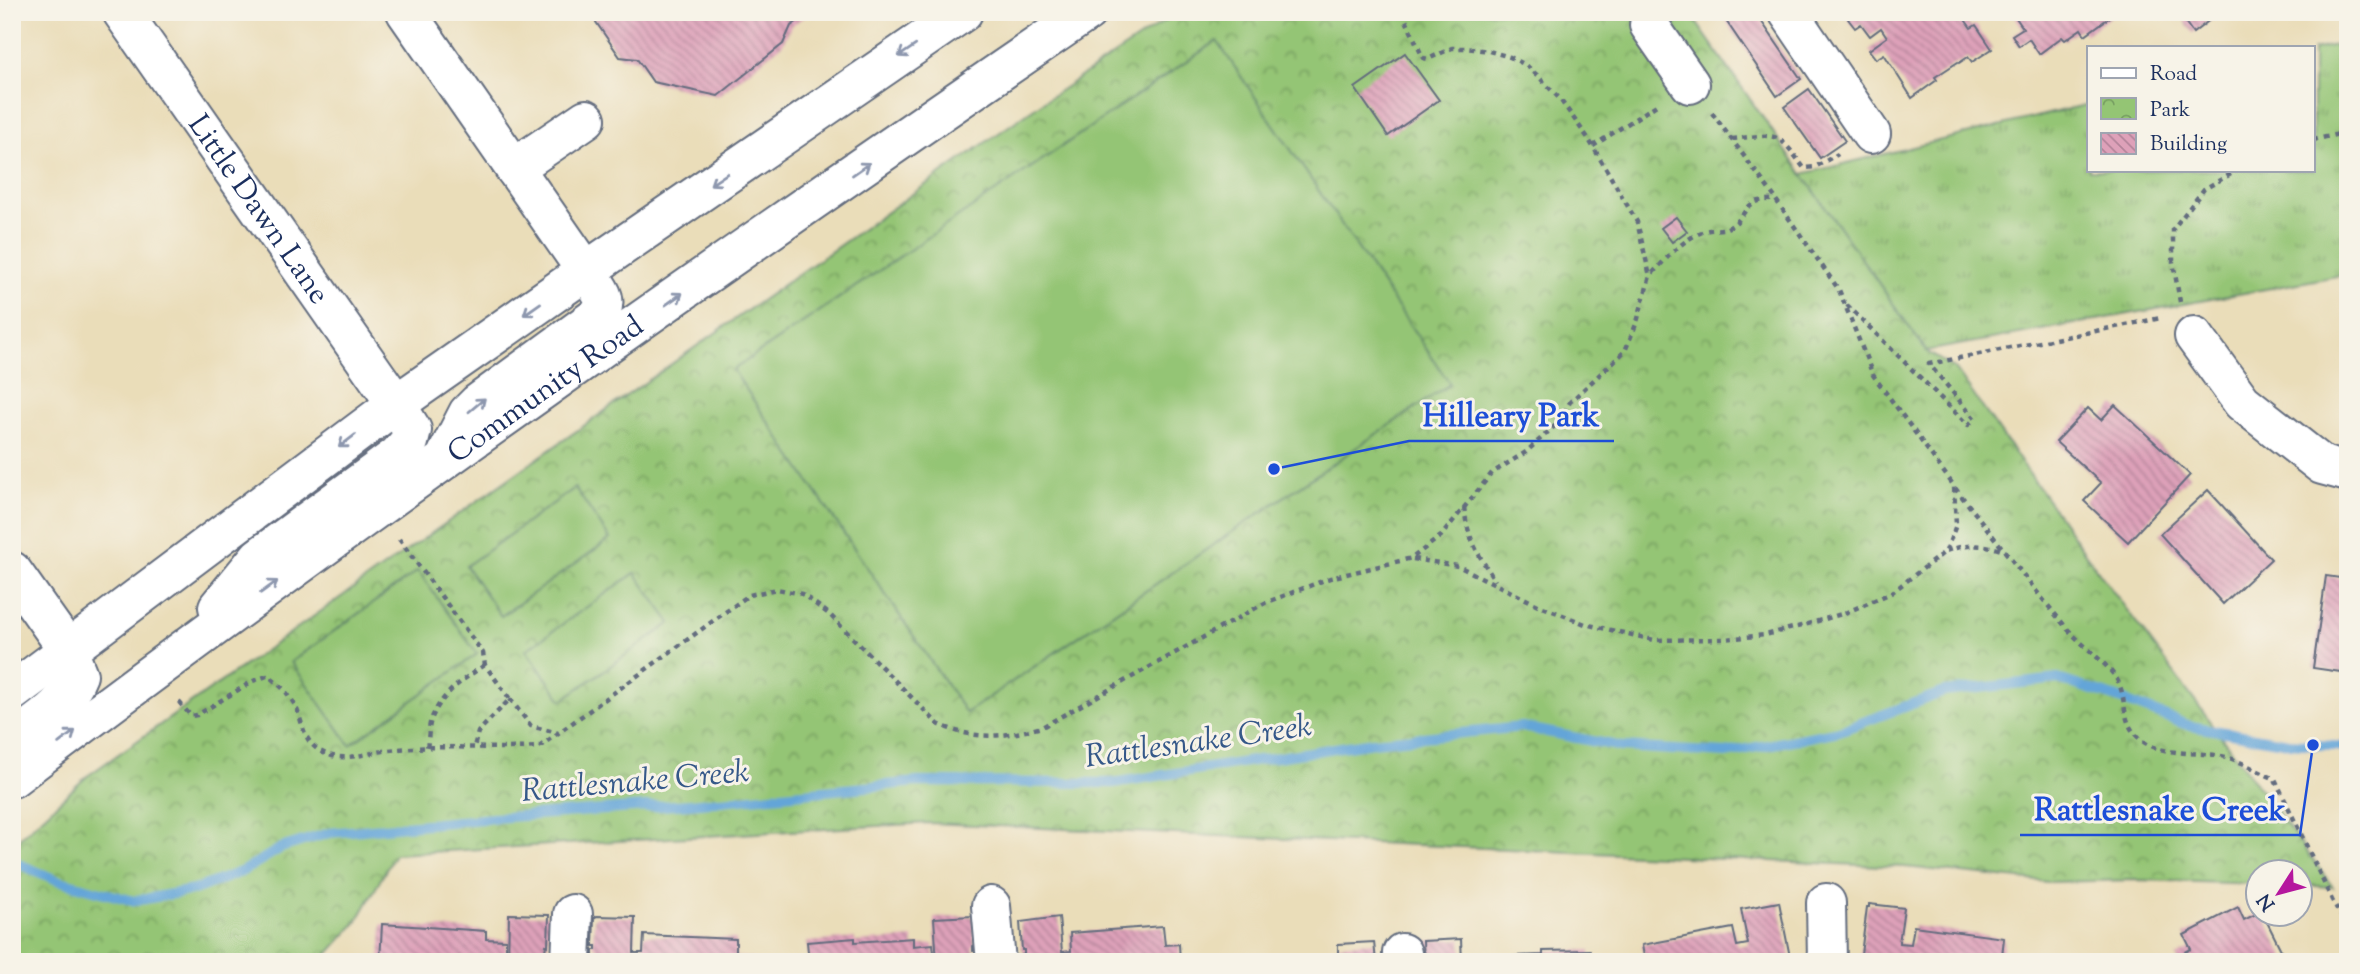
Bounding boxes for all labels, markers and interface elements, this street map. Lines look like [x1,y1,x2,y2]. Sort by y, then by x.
one-way arrow [898,44,917,58]
legend [2087,46,2314,172]
text: Road [2150,60,2197,90]
text: Park [2150,96,2191,126]
street label: Little Dawn Lane [176,107,339,314]
text: Building [2150,130,2227,160]
one-way arrow [851,162,870,176]
one-way arrow [710,172,730,186]
one-way arrow [664,292,683,306]
one-way arrow [523,302,542,316]
street label: Community Road [439,306,653,475]
callout: Hilleary Park [1409,388,1614,441]
text: Hilleary Park [1422,395,1600,441]
one-way arrow [468,397,486,412]
one-way arrow [338,434,357,448]
one-way arrow [259,580,278,594]
water label: Rattlesnake Creek [1082,704,1315,782]
one-way arrow [57,730,76,745]
water label: Rattlesnake Creek [519,750,751,816]
callout: Rattlesnake Creek [2020,782,2300,835]
text: Rattlesnake Creek [2034,789,2287,835]
north arrow [2244,858,2314,928]
text: N [2252,887,2283,916]

